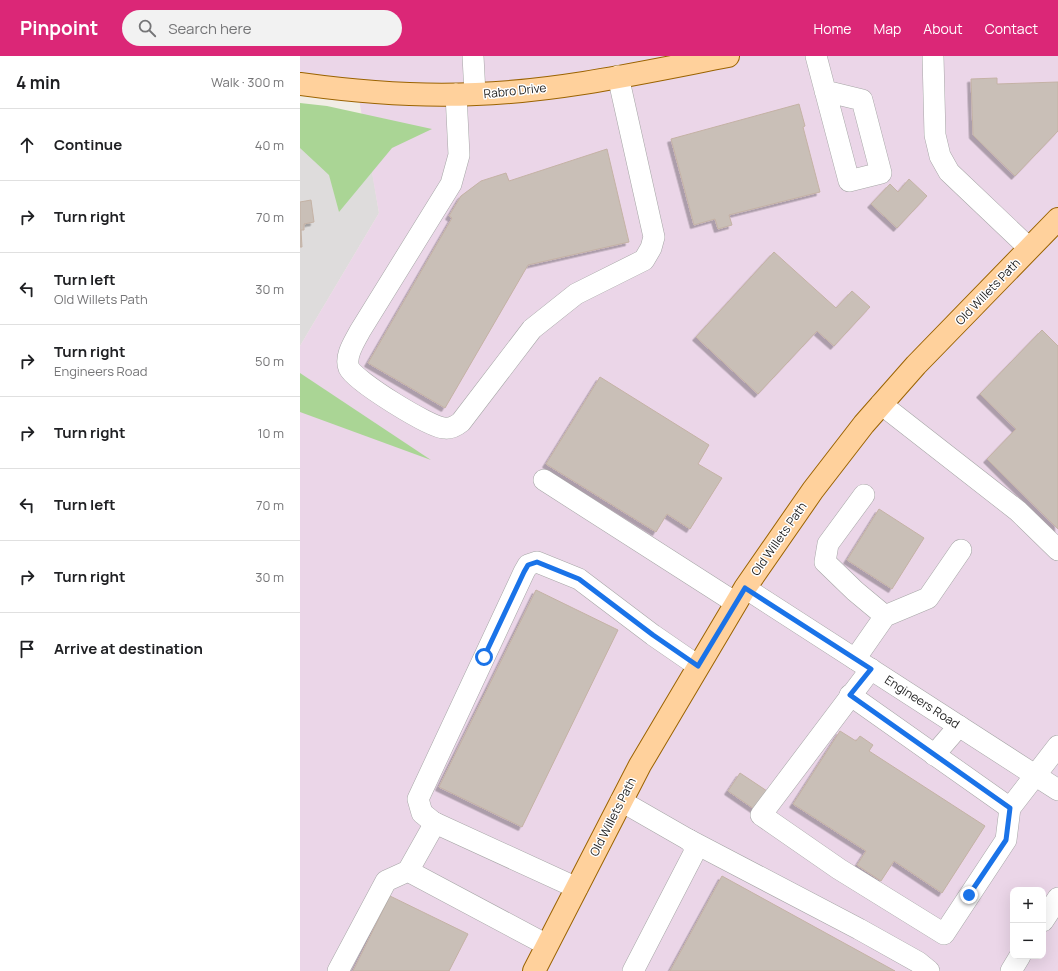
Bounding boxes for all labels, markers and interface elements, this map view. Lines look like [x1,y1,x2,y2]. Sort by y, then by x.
search box [122,10,402,46]
text: Pinpoint [20,15,98,41]
icon: search [136,17,158,39]
text: Search here [168,18,252,39]
text: Home [814,19,851,38]
text: Map [873,19,901,38]
text: About [923,19,963,38]
text: Contact [985,19,1038,38]
text: 4 min [16,71,60,94]
text: Walk · 300 m [211,73,284,91]
street label: Rabro Drive [483,79,547,102]
icon: ahead [16,134,38,156]
text: Continue [54,134,122,155]
text: 40 m [255,136,284,154]
icon: right [16,206,38,228]
text: Turn right [54,206,125,227]
text: 70 m [256,208,284,226]
street label: Old Willets Path [951,255,1024,329]
text: Turn left [54,269,116,290]
icon: left [16,278,38,300]
text: 30 m [255,280,284,298]
text: Old Willets Path [54,290,148,308]
text: Turn right [54,341,125,362]
icon: right [16,350,38,372]
text: 50 m [255,352,284,370]
text: Engineers Road [54,362,147,380]
icon: right [16,422,38,444]
text: Turn right [54,422,125,443]
text: 10 m [257,424,284,442]
icon: left [16,494,38,516]
text: Turn left [54,494,116,515]
text: 70 m [256,496,284,514]
street label: Old Willets Path [747,498,810,579]
icon: right [16,566,38,588]
text: Turn right [54,566,125,587]
text: 30 m [255,568,284,586]
icon: arrive [16,638,38,660]
text: Arrive at destination [54,638,203,659]
route start [475,648,493,666]
street label: Engineers Road [881,671,963,732]
street label: Old Willets Path [585,774,640,859]
route end [960,886,978,904]
map controls [1010,887,1046,959]
button: + [1010,887,1046,923]
button: − [1010,923,1046,959]

